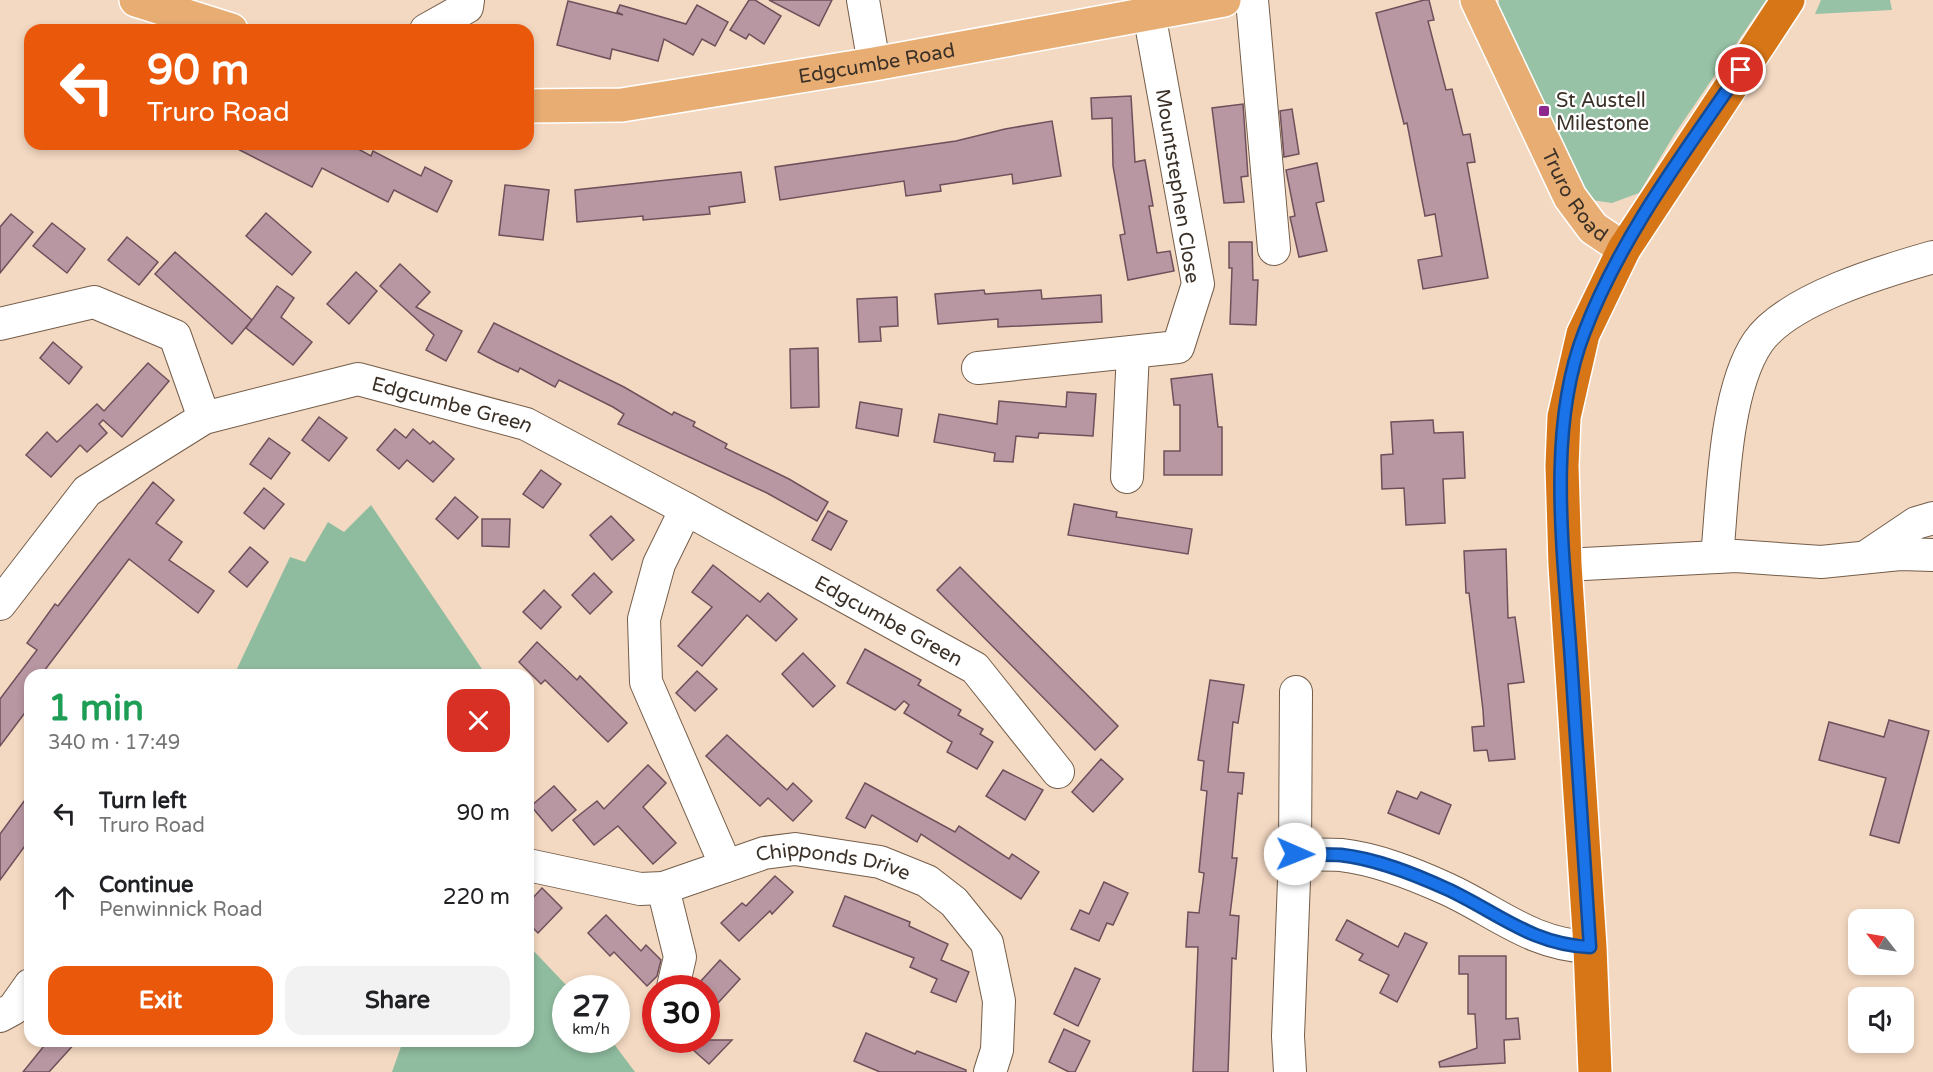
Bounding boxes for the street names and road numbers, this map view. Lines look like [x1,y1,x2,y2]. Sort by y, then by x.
street label: Edgcumbe Road [797,38,957,89]
street label: Mountstephen Close [1150,87,1204,285]
street label: Truro Road [1536,145,1612,247]
street label: Edgcumbe Green [369,372,537,439]
street label: Edgcumbe Green [810,571,967,672]
street label: Chipponds Drive [753,838,914,886]

